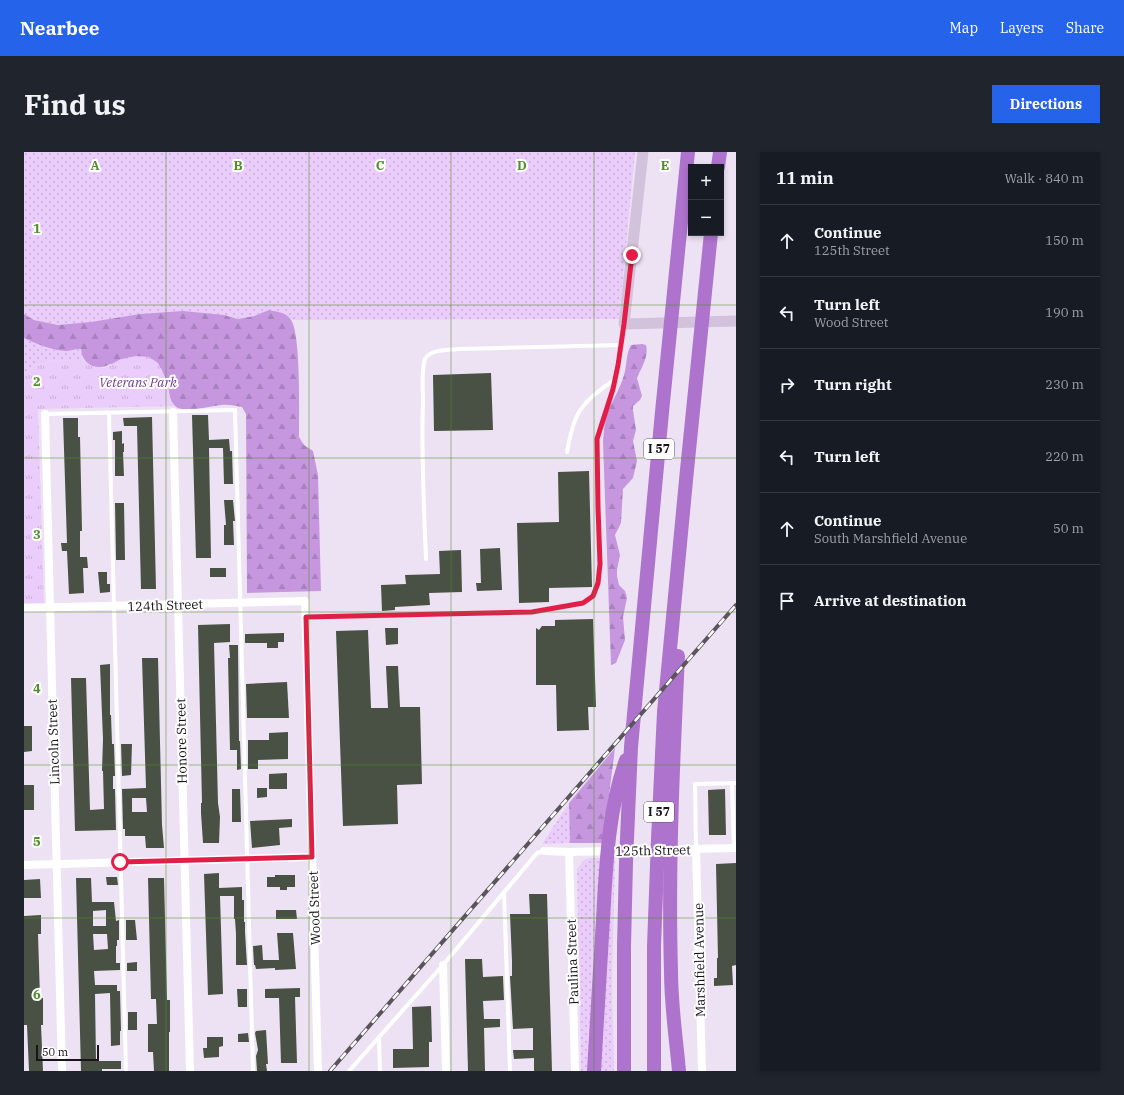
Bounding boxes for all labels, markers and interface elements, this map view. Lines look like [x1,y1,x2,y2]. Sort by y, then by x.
text: Nearbee [20,16,99,40]
text: Map [950,19,978,37]
text: Layers [1000,19,1044,37]
text: Share [1066,19,1104,37]
button: Directions [992,85,1100,123]
text: Find us [24,86,126,123]
text: A [90,157,100,174]
text: B [233,157,243,174]
text: C [376,157,385,174]
text: D [517,157,527,174]
text: E [661,157,669,174]
map controls [688,164,724,236]
button: + [688,164,724,200]
text: 11 min [776,167,834,189]
text: Walk · 840 m [1005,170,1084,187]
button: − [688,200,724,236]
text: 1 [33,220,41,237]
text: Continue [814,223,881,242]
icon: ahead [776,230,798,252]
text: 150 m [1045,232,1084,249]
text: 125th Street [814,242,890,259]
route end [623,246,641,264]
text: Turn left [814,295,880,314]
icon: left [776,302,798,324]
text: 190 m [1045,304,1084,321]
text: Wood Street [814,314,888,331]
text: 2 [33,373,41,390]
park label: Veterans Park [99,374,177,391]
icon: right [776,374,798,396]
text: Turn right [814,375,892,394]
text: 230 m [1045,376,1084,393]
road number: I 57 [644,439,674,459]
icon: left [776,446,798,468]
text: Turn left [814,447,880,466]
text: 220 m [1045,448,1084,465]
text: Continue [814,511,881,530]
icon: ahead [776,518,798,540]
text: 50 m [1053,520,1084,537]
text: 3 [33,526,41,543]
text: South Marshfield Avenue [814,530,967,547]
icon: arrive [776,590,798,612]
text: Arrive at destination [814,591,966,610]
street label: 124th Street [127,596,204,615]
text: 4 [33,680,41,697]
street label: Lincoln Street [43,698,63,785]
street label: Honore Street [172,698,191,784]
road number: I 57 [644,802,674,822]
text: 5 [33,833,41,850]
street label: 125th Street [615,841,691,860]
route start [111,853,129,871]
street label: Wood Street [305,870,324,945]
street label: Marshfield Avenue [690,903,709,1017]
street label: Paulina Street [562,918,582,1005]
text: 6 [33,986,41,1003]
scale bar [36,1043,99,1062]
text: 50 m [42,1045,68,1059]

